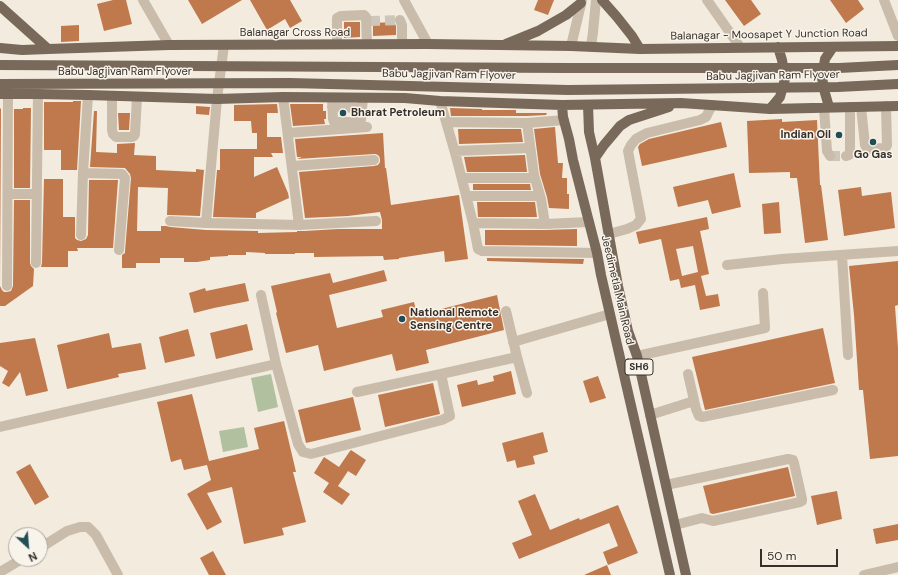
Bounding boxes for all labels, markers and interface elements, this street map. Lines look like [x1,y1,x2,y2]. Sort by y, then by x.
street label: Balanagar Cross Road [240,26,350,40]
street label: Balanagar - Moosapet Y Junction Road [670,27,868,43]
street label: Babu Jagjivan Ram Flyover [58,65,192,79]
street label: Babu Jagjivan Ram Flyover [382,67,516,83]
street label: Babu Jagjivan Ram Flyover [706,68,840,84]
place label: Bharat Petroleum [351,106,445,120]
marker: Bharat Petroleum [338,108,348,118]
place label: Indian Oil [781,128,831,142]
marker: Indian Oil [834,130,844,140]
marker: Go Gas [868,137,878,147]
place label: Go Gas [854,148,892,162]
street label: Jeedimetla Main Road [598,234,636,346]
place label: National Remote Sensing Centre [410,306,499,332]
marker: National Remote Sensing Centre [397,314,407,324]
road number: SH6 [625,359,653,375]
north arrow [8,527,48,567]
scale bar [762,541,840,567]
text: 50 m [767,548,796,564]
text: N [26,549,39,565]

